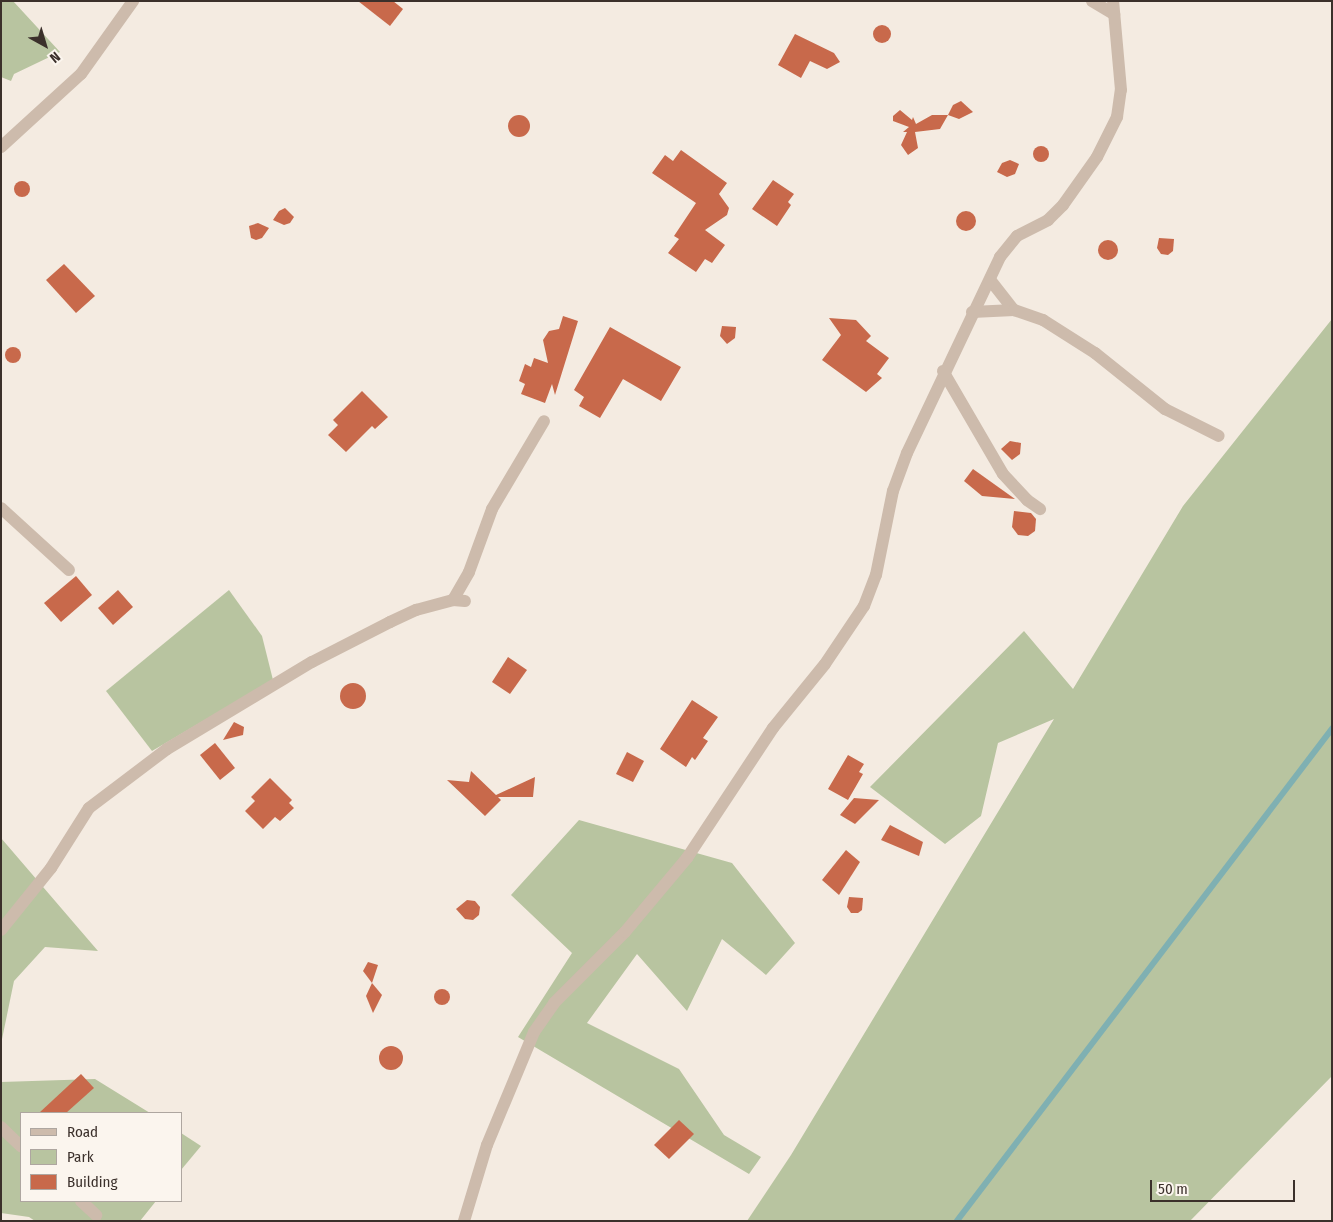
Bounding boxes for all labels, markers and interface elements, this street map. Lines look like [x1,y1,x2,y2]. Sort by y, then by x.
north arrow [20,20,70,70]
text: N [46,48,63,66]
legend [20,1112,182,1202]
text: Road [67,1123,98,1141]
text: Park [67,1148,94,1166]
scale bar [1153,1170,1298,1202]
text: Building [67,1173,118,1191]
text: 50 m [1158,1180,1188,1198]

